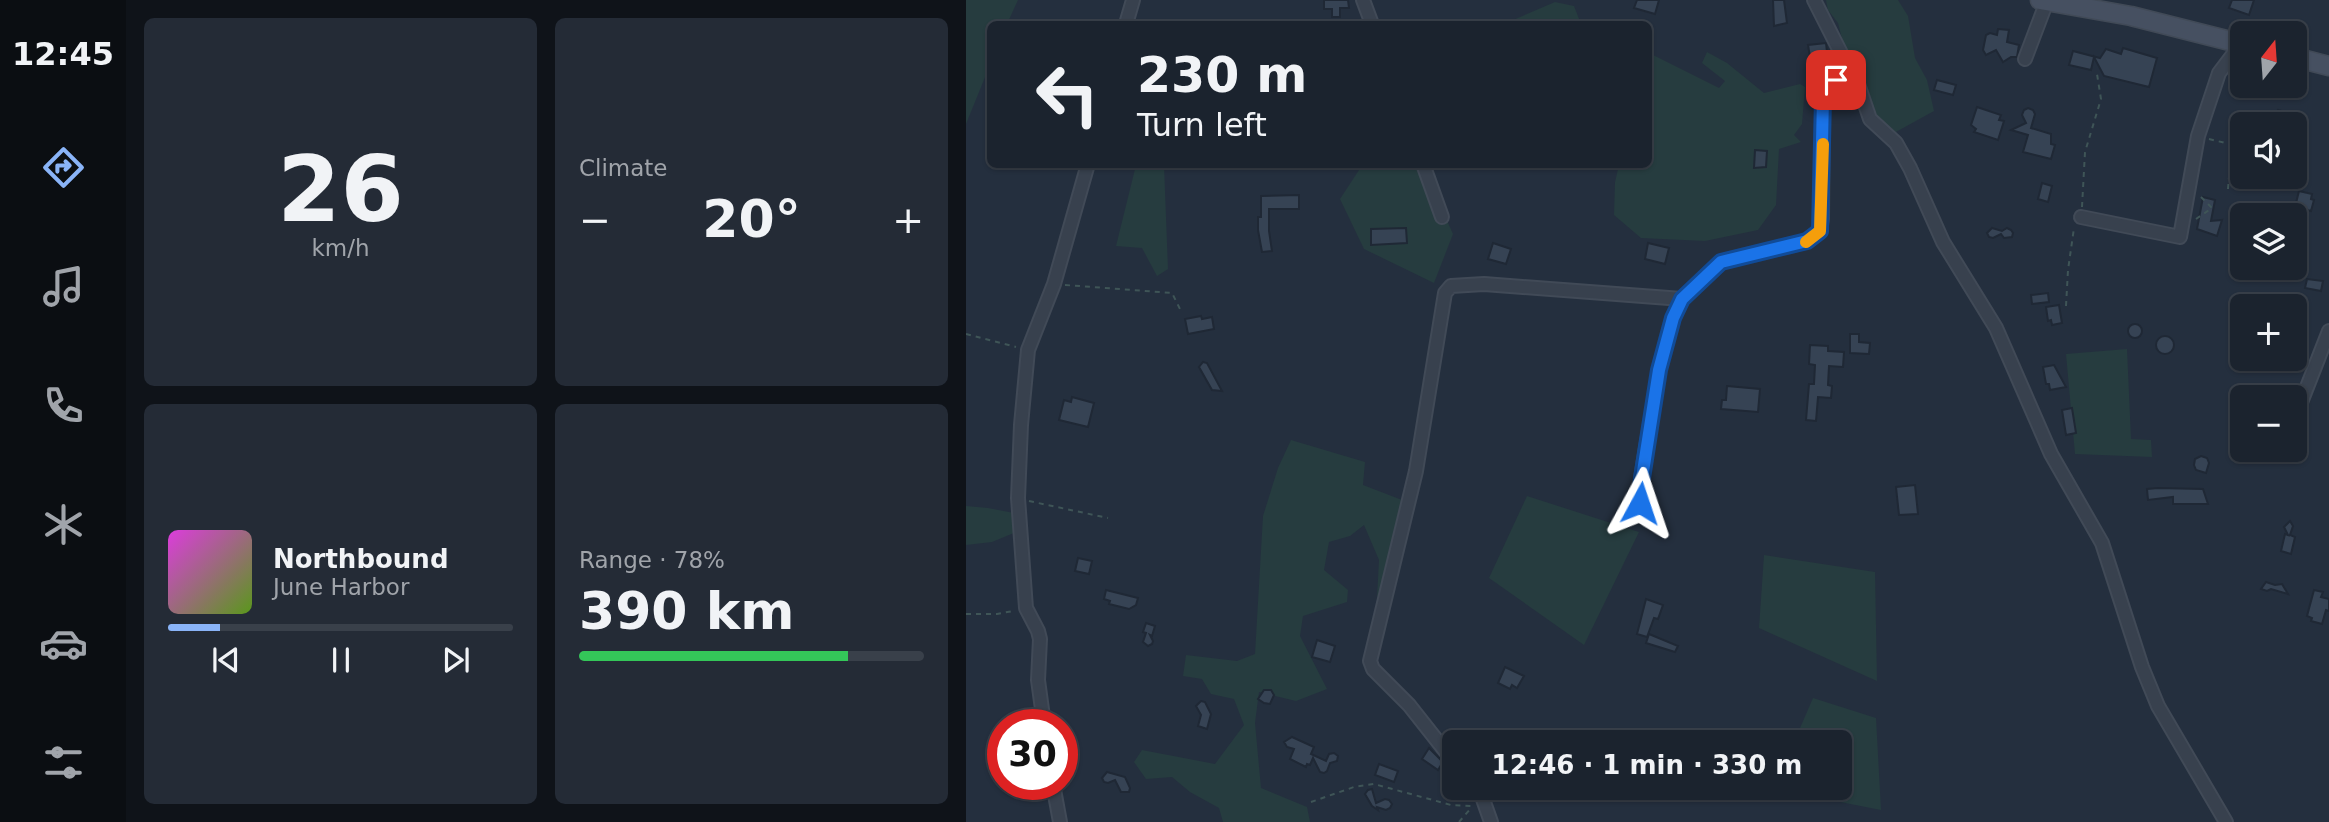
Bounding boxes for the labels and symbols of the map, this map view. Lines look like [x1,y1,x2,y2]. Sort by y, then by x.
north arrow [2230,21,2306,98]
pin [1806,50,1866,110]
position arrow [1603,466,1677,540]
speed limit sign: 30 [987,709,1078,800]

